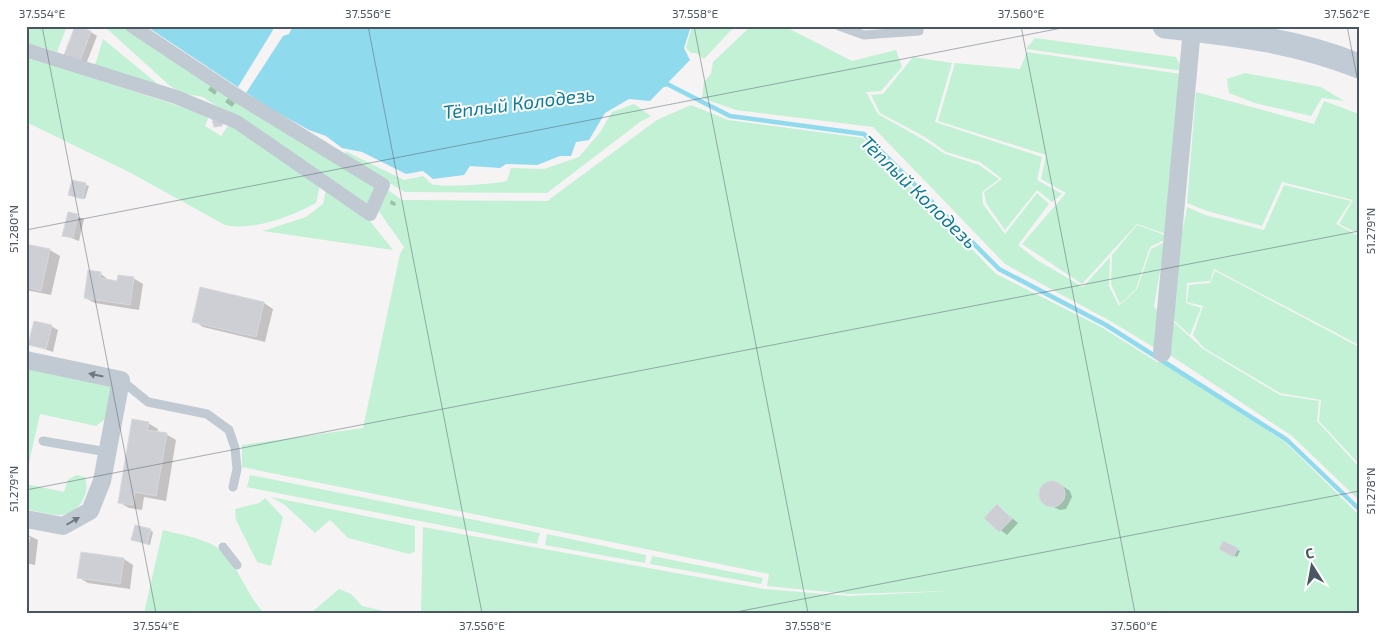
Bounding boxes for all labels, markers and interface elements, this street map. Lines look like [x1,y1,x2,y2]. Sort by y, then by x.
text: 37.554°E [19,6,65,20]
text: 37.556°E [345,6,391,20]
text: 37.558°E [672,6,718,20]
text: 37.560°E [998,6,1045,20]
text: 37.562°E [1324,6,1370,20]
water label: Тёплый Колодезь [442,82,596,123]
water label: Тёплый Колодезь [856,130,982,253]
text: 51.280°N [6,205,20,253]
text: 51.279°N [1363,208,1377,254]
one-way arrow [88,371,103,379]
text: 51.279°N [6,466,20,512]
text: 51.278°N [1363,468,1377,514]
one-way arrow [66,516,80,525]
north arrow [1288,542,1338,592]
text: С [1304,544,1315,562]
text: 37.554°E [133,618,179,632]
text: 37.556°E [459,618,505,632]
text: 37.558°E [785,618,831,632]
text: 37.560°E [1111,618,1158,632]

